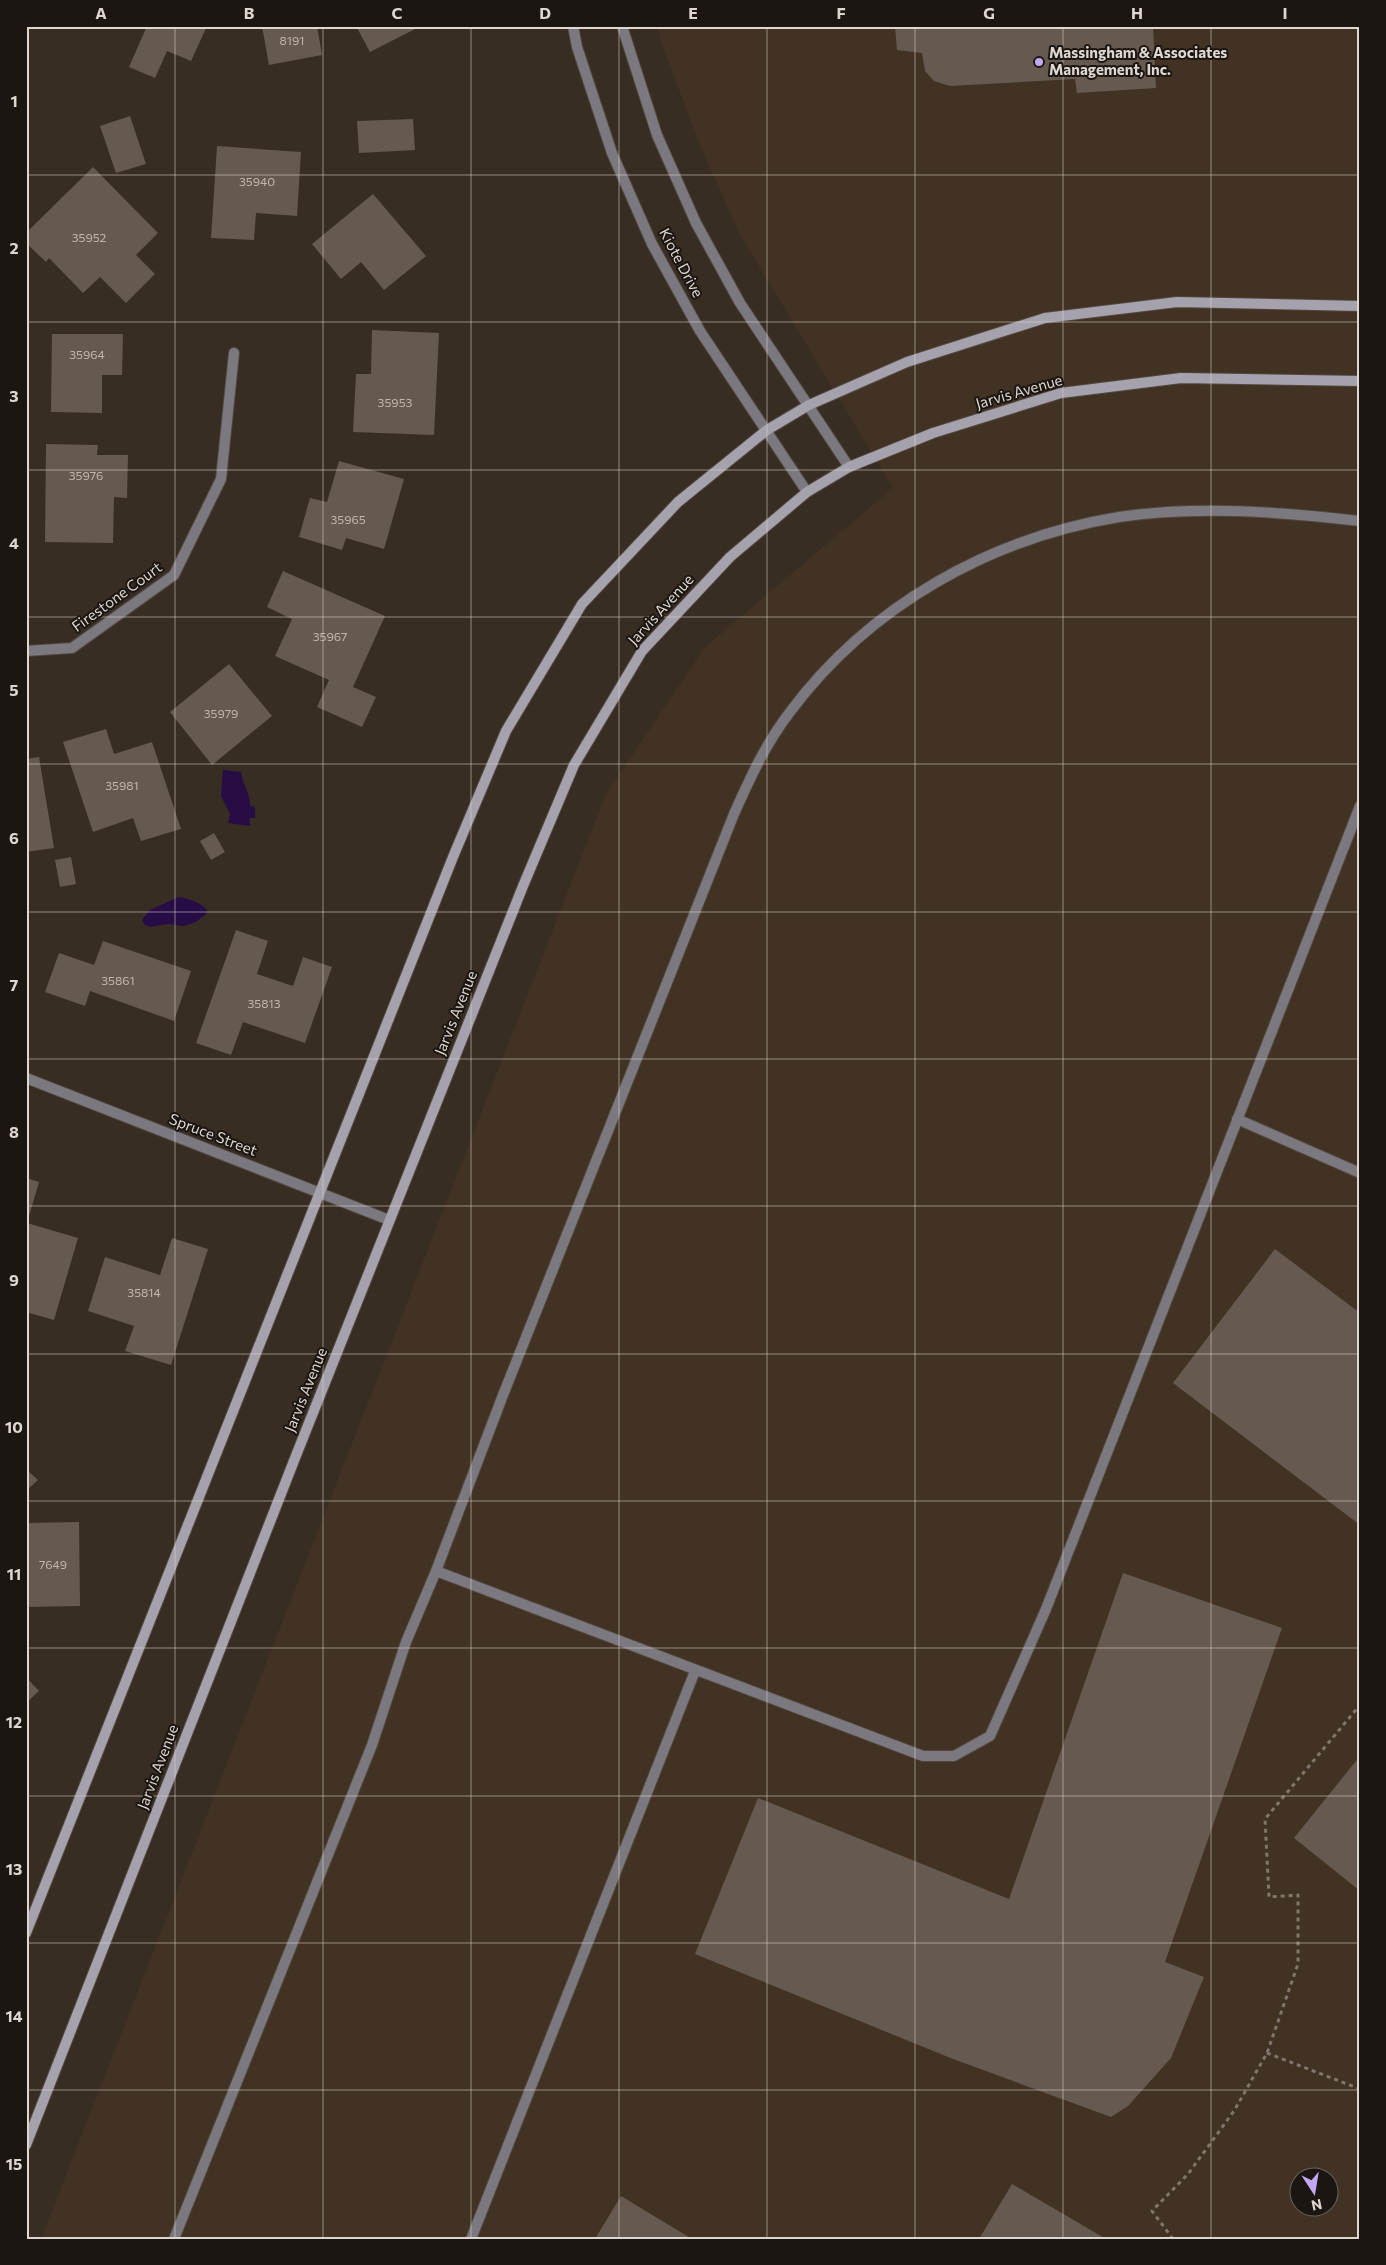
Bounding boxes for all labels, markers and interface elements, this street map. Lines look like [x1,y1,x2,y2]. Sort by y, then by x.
text: A [95,3,107,22]
text: B [244,3,255,22]
text: C [392,3,403,22]
text: D [539,3,551,22]
text: E [688,3,698,22]
text: F [836,3,846,22]
text: G [983,3,995,22]
text: H [1131,3,1143,22]
text: I [1282,3,1288,22]
house number: 8191 [280,33,304,47]
place label: Massingham & Associates Management, Inc. [1049,43,1227,78]
marker: Massingham & Associates Management, Inc. [1033,56,1045,68]
text: 1 [10,91,18,110]
house number: 35940 [239,174,275,188]
street label: Kiote Drive [656,225,708,300]
house number: 35952 [72,230,107,244]
text: 2 [9,238,19,257]
house number: 35964 [69,347,105,361]
street label: Jarvis Avenue [973,370,1064,412]
text: 3 [9,386,19,405]
house number: 35953 [378,395,413,409]
house number: 35976 [69,468,103,482]
house number: 35965 [330,512,366,526]
text: 4 [9,533,19,552]
street label: Firestone Court [68,557,165,635]
street label: Jarvis Avenue [624,570,697,649]
house number: 35967 [313,629,347,643]
text: 5 [9,680,19,699]
house number: 35979 [204,706,238,720]
house number: 35981 [105,778,139,792]
text: 6 [9,828,19,847]
street label: Jarvis Avenue [430,968,480,1057]
house number: 35861 [101,973,135,987]
text: 7 [10,975,19,994]
house number: 35813 [247,996,281,1010]
street label: Spruce Street [167,1109,260,1159]
text: 8 [9,1122,19,1141]
text: 9 [9,1270,19,1289]
house number: 35814 [127,1285,161,1299]
street label: Jarvis Avenue [280,1345,330,1434]
text: 10 [5,1417,23,1436]
house number: 7649 [39,1557,67,1571]
text: 11 [7,1564,21,1583]
text: 12 [6,1712,22,1731]
street label: Jarvis Avenue [133,1722,182,1812]
text: 13 [6,1859,22,1878]
text: 14 [5,2006,23,2025]
text: 15 [6,2154,22,2173]
north arrow [1288,2168,1338,2218]
text: N [1310,2196,1324,2215]

